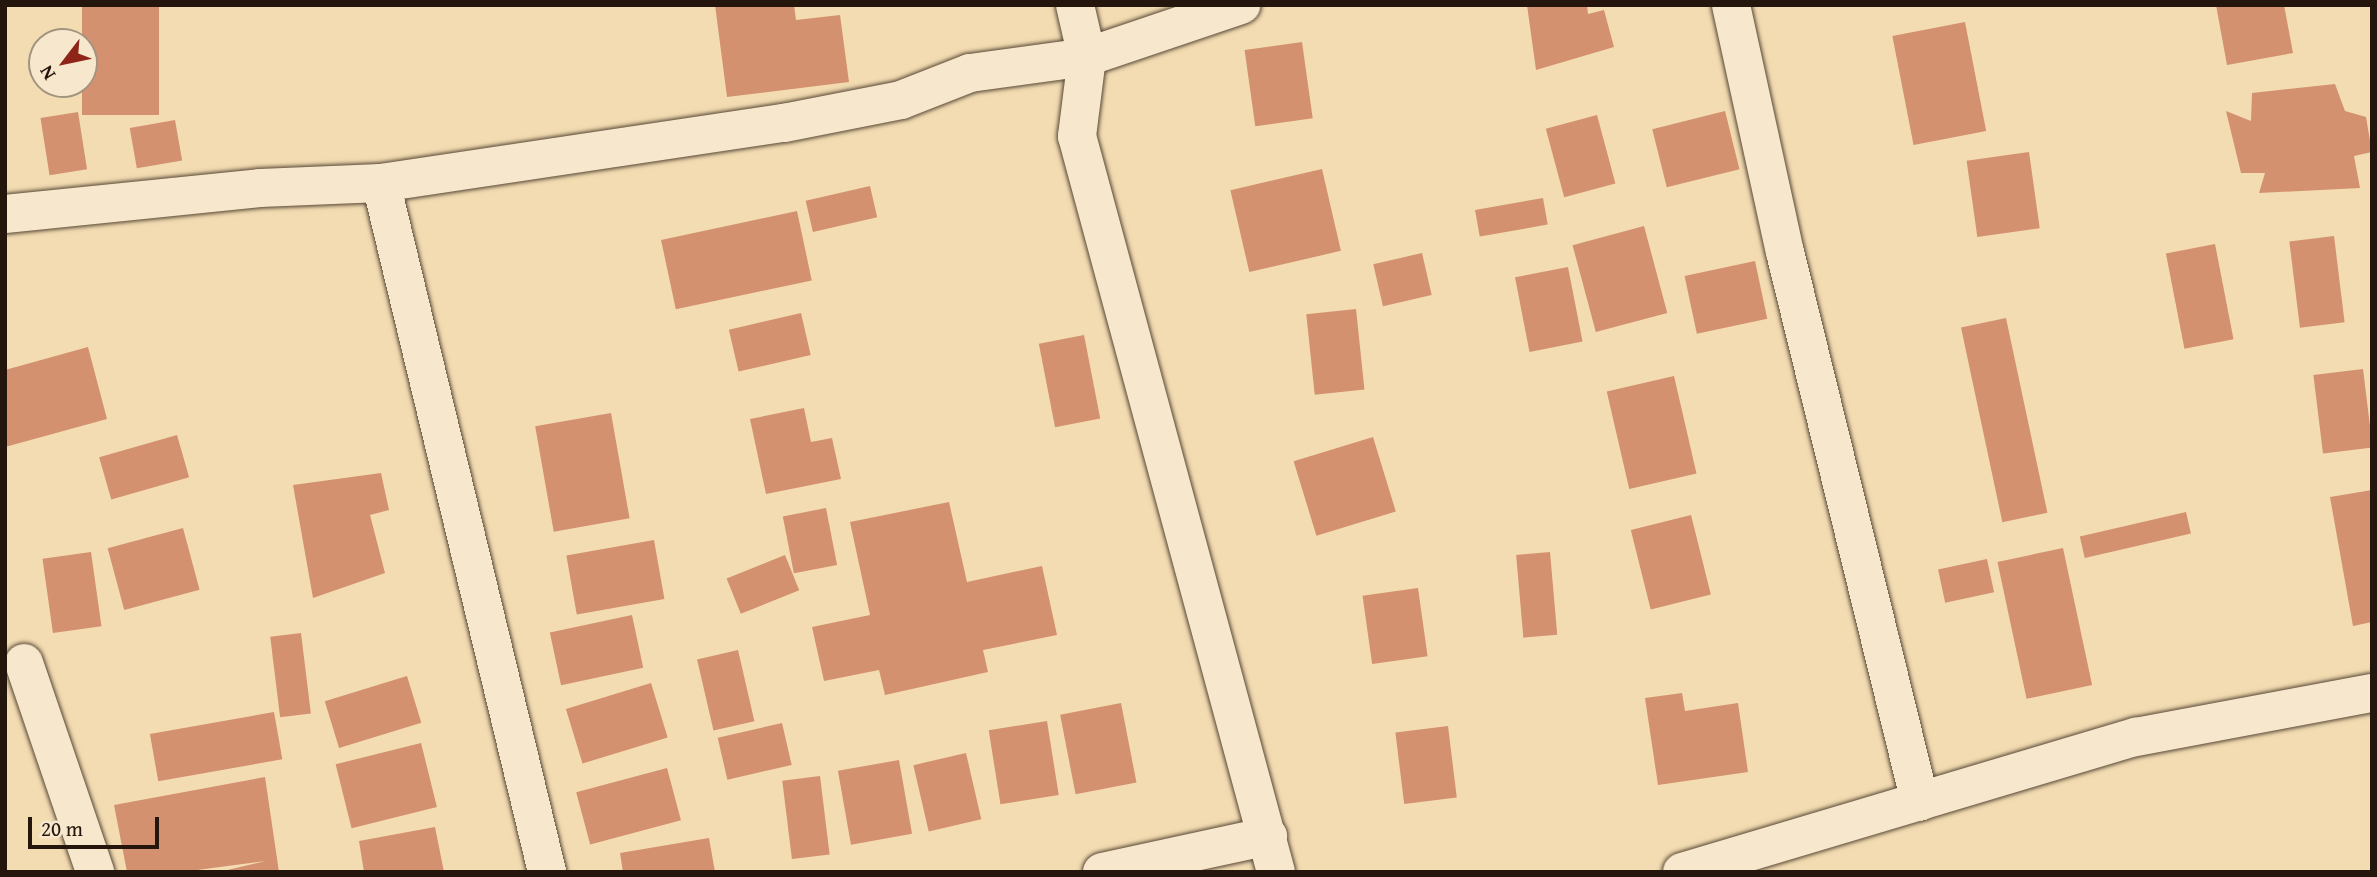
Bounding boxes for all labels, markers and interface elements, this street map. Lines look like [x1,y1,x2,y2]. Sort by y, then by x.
north arrow [28,28,98,98]
text: N [32,60,62,86]
scale bar [32,804,163,848]
text: 20 m [41,813,83,844]

